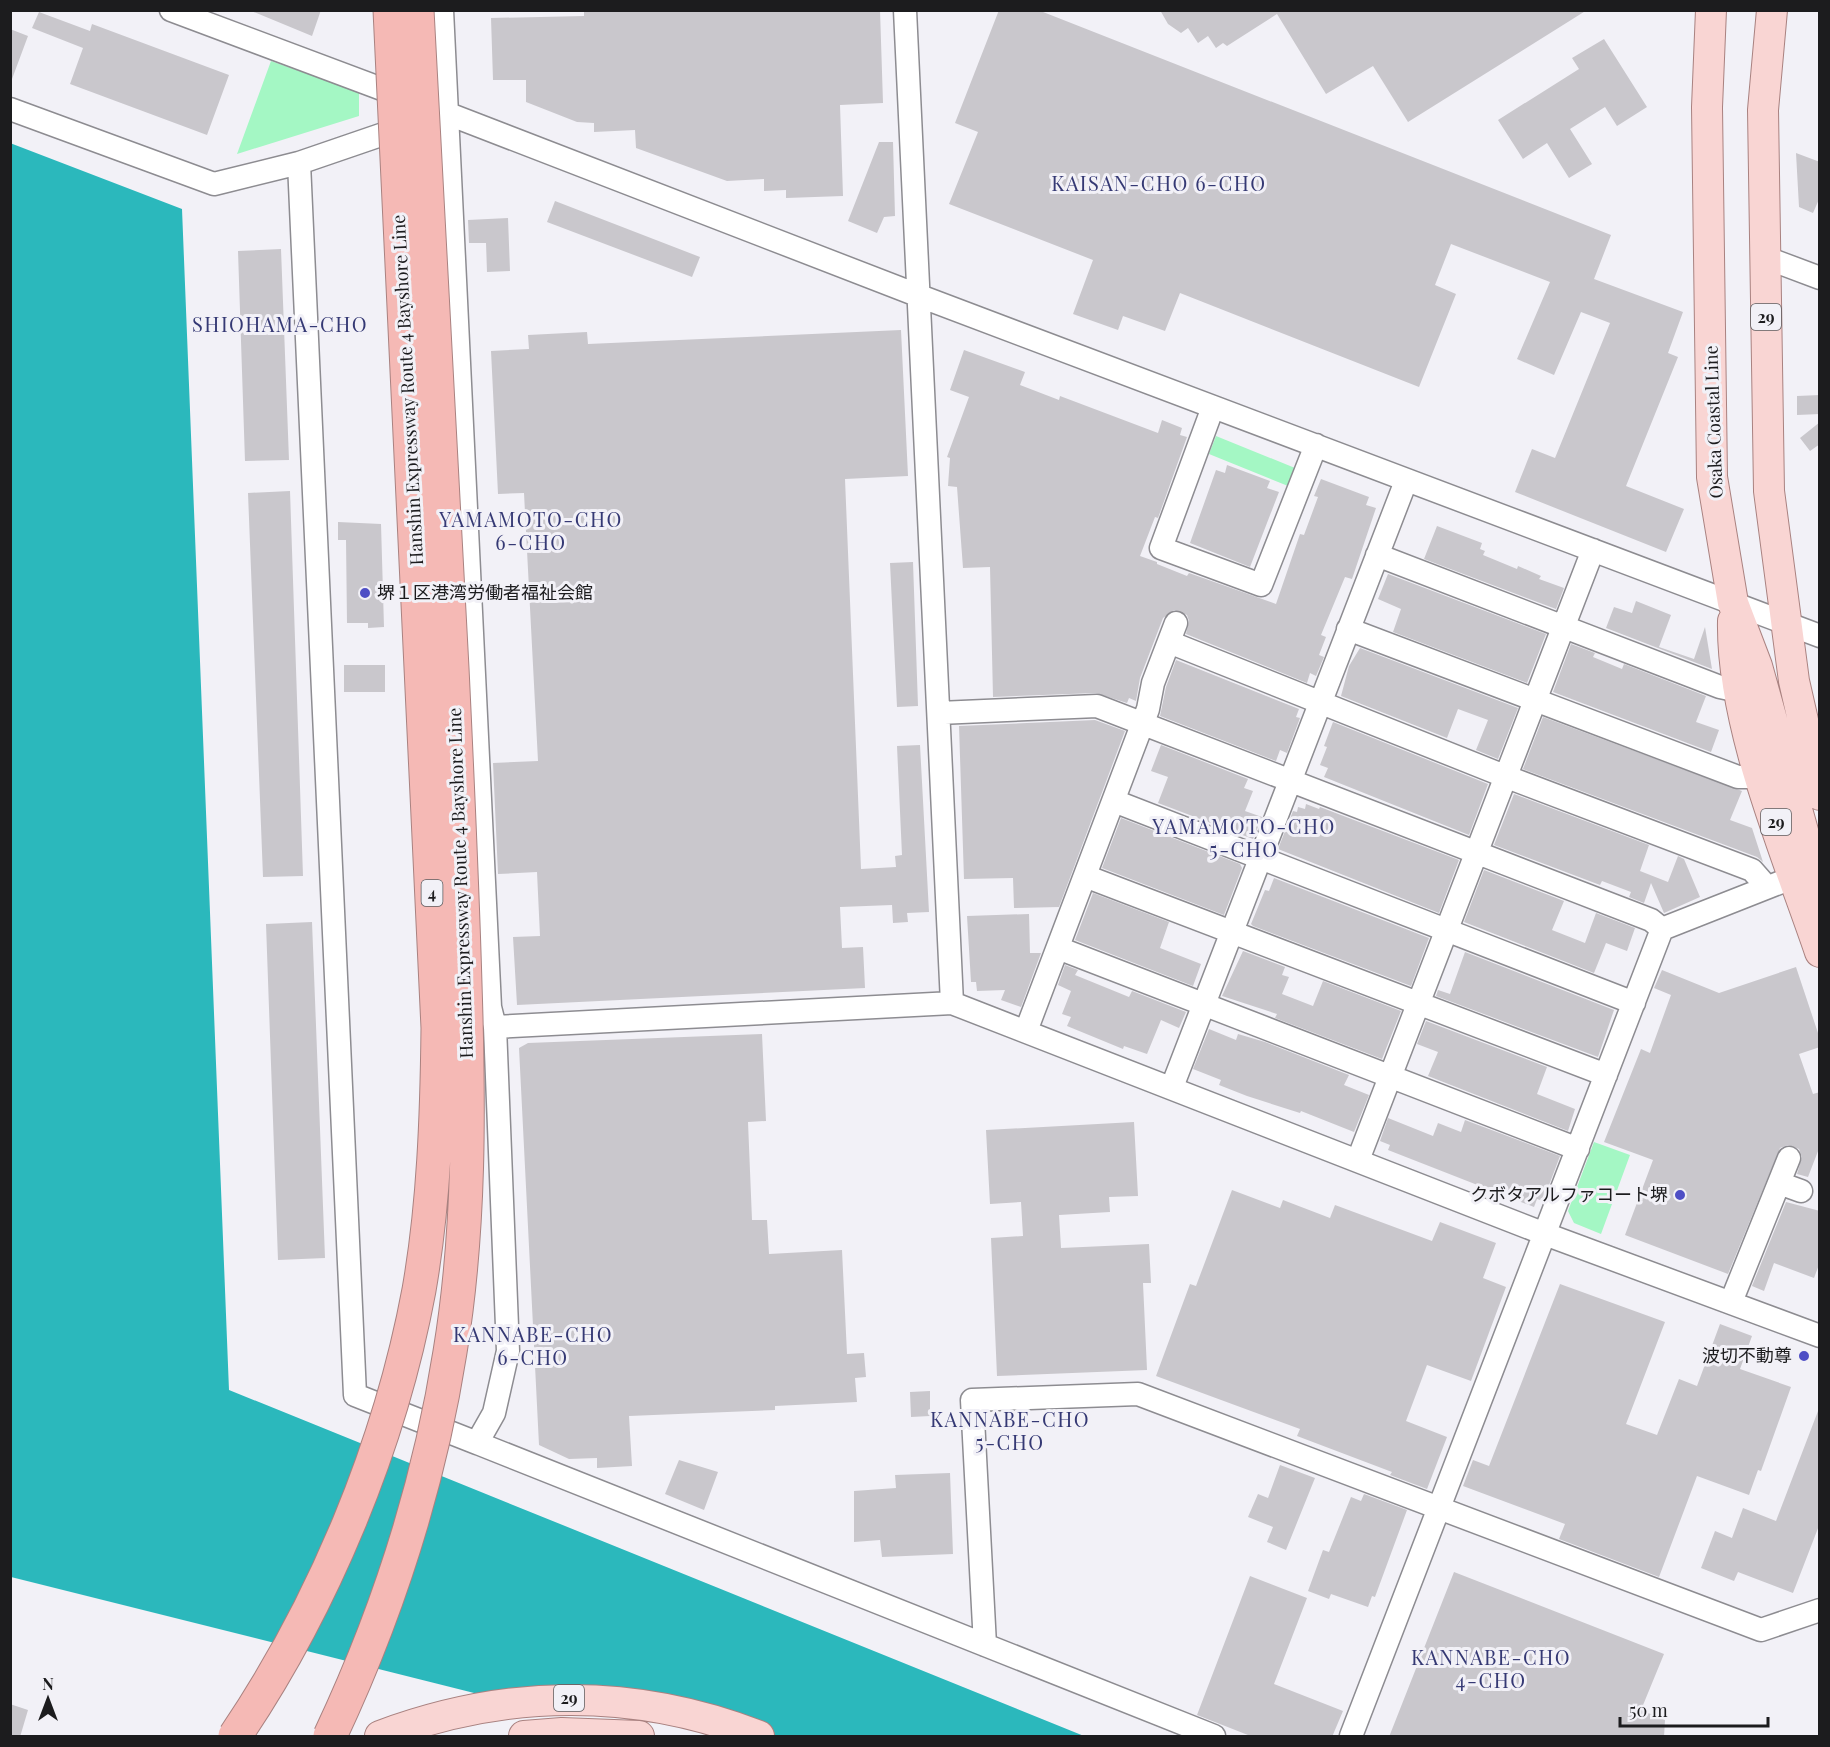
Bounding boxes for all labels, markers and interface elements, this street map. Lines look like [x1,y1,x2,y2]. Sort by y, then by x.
district label: KAISAN-CHO 6-CHO [1051,169,1267,196]
street label: Hanshin Expressway Route 4 Bayshore Line [386,214,428,566]
road number: 29 [1751,304,1781,330]
district label: SHIOHAMA-CHO [192,310,368,337]
street label: Osaka Coastal Line [1698,345,1728,499]
district label: YAMAMOTO-CHO 6-CHO [438,505,623,555]
place label: 堺１区港湾労働者福祉会館 [377,580,593,604]
marker: 堺１区港湾労働者福祉会館 [358,586,372,600]
street label: Hanshin Expressway Route 4 Bayshore Line [442,707,478,1059]
road number: 29 [1761,809,1791,835]
district label: YAMAMOTO-CHO 5-CHO [1151,812,1336,862]
road number: 4 [422,880,442,906]
place label: クボタアルファコート堺 [1470,1182,1668,1206]
marker: クボタアルファコート堺 [1673,1188,1687,1202]
district label: KANNABE-CHO 6-CHO [453,1320,613,1370]
place label: 波切不動尊 [1702,1343,1792,1367]
marker: 波切不動尊 [1797,1349,1811,1363]
district label: KANNABE-CHO 5-CHO [930,1405,1090,1455]
district label: KANNABE-CHO 4-CHO [1411,1643,1571,1693]
north arrow [18,1669,78,1729]
text: N [42,1673,54,1694]
road number: 29 [554,1685,584,1711]
scale bar [1620,1690,1768,1728]
text: 50 m [1629,1698,1668,1722]

